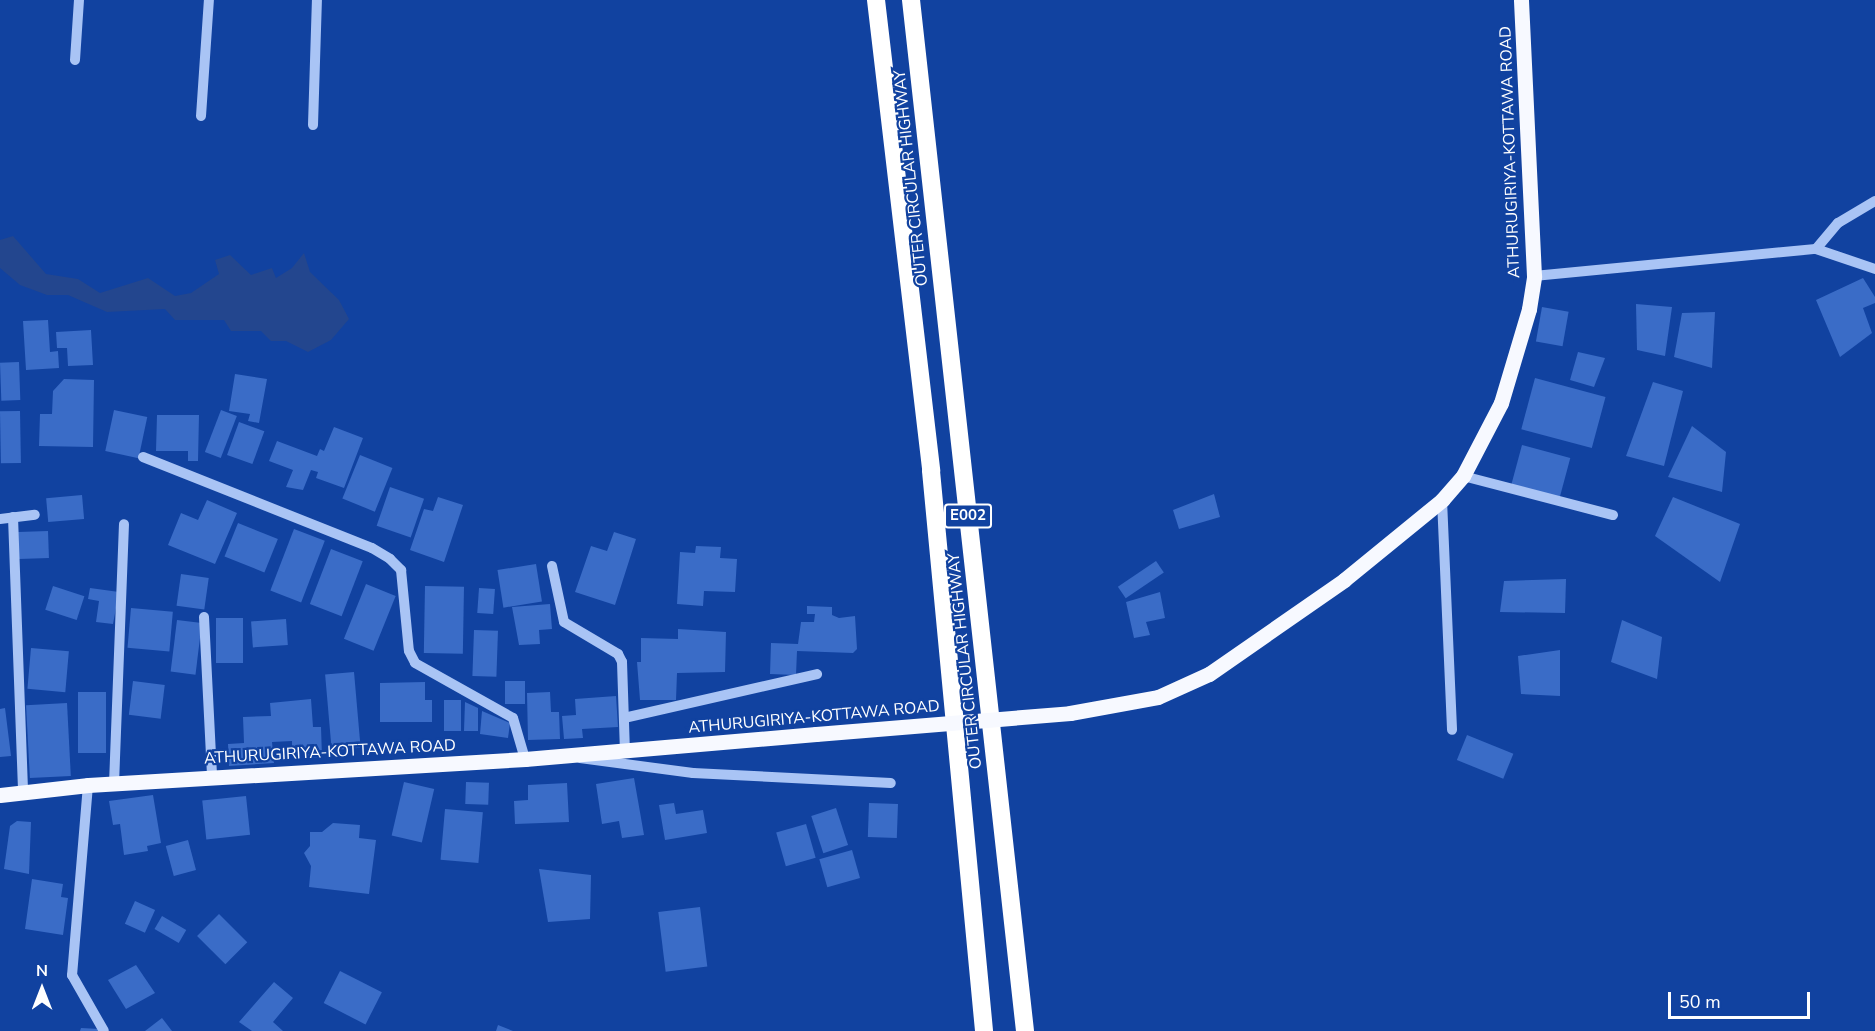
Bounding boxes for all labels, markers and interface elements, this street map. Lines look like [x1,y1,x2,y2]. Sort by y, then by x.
street label: ATHURUGIRIYA-KOTTAWA ROAD [1496,26,1524,278]
street label: OUTER CIRCULAR HIGHWAY [890,69,932,287]
road number: E002 [944,504,992,528]
street label: OUTER CIRCULAR HIGHWAY [944,552,986,770]
street label: ATHURUGIRIYA-KOTTAWA ROAD [688,696,940,738]
street label: ATHURUGIRIYA-KOTTAWA ROAD [204,736,456,768]
north arrow [12,959,72,1019]
text: N [36,960,48,982]
scale bar [1671,980,1814,1018]
text: 50 m [1679,990,1721,1014]

